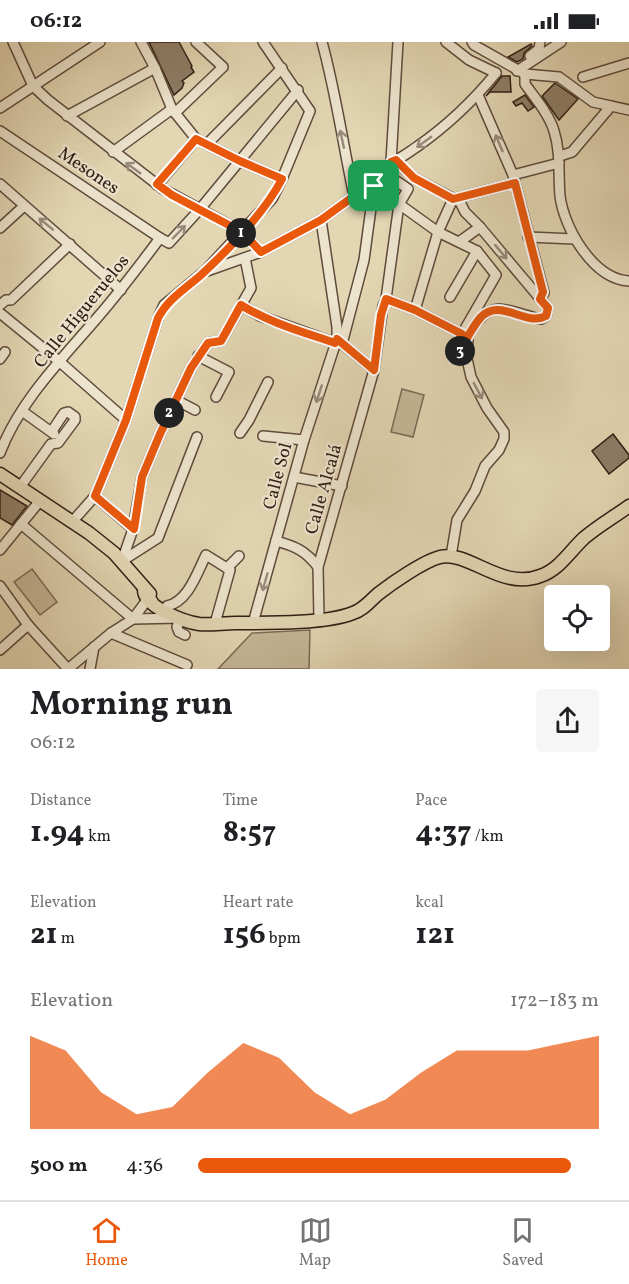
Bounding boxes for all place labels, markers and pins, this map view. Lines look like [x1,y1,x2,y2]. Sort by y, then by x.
pin [348,160,399,211]
pin: 1 [226,218,256,248]
pin: 3 [445,336,475,366]
pin: 2 [154,398,184,428]

